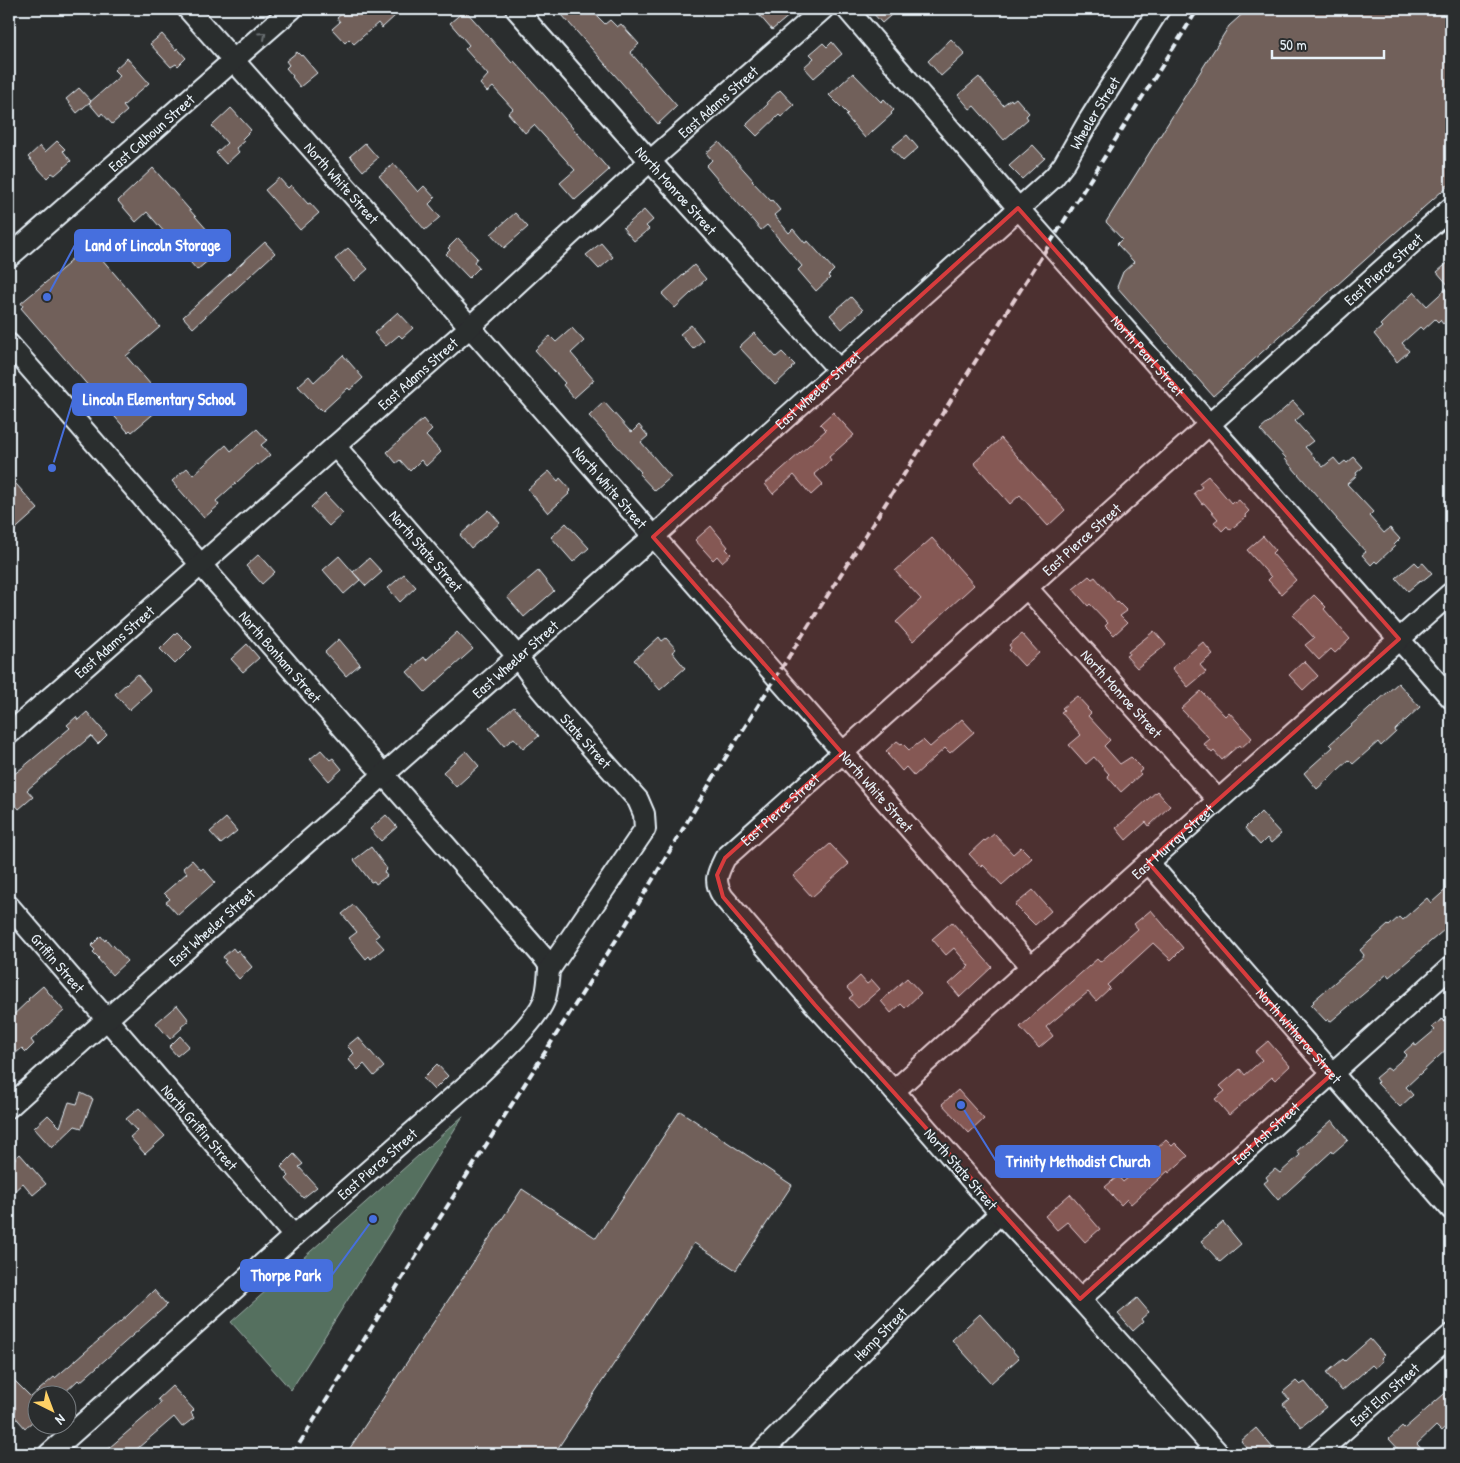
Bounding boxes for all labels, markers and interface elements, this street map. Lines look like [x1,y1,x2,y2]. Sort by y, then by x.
scale bar [1272,28,1385,60]
one-way arrow [257,32,266,41]
text: 50 m [1280,34,1307,55]
street label: East Adams Street [673,60,763,143]
street label: Wheeler Street [1064,72,1125,153]
street label: East Calhoun Street [103,88,200,176]
street label: North White Street [300,137,385,229]
street label: North Monroe Street [631,141,723,240]
street label: East Pierce Street [1339,227,1428,310]
callout: Land of Lincoln Storage [75,230,230,261]
text: Land of Lincoln Storage [85,234,221,257]
street label: North Pearl Street [1107,310,1190,401]
street label: East Adams Street [373,332,463,414]
street label: East Wheeler Street [770,345,865,433]
callout: Lincoln Elementary School [73,384,246,415]
text: Lincoln Elementary School [83,388,236,411]
street label: North White Street [568,441,653,534]
street label: East Pierce Street [1037,497,1126,580]
street label: North State Street [385,506,468,597]
street label: East Adams Street [69,600,159,682]
street label: North Bonham Street [235,606,327,708]
street label: East Wheeler Street [467,614,563,703]
street label: North Monroe Street [1077,645,1168,743]
street label: State Street [556,709,617,774]
street label: North White Street [835,745,919,837]
street label: East Pierce Street [736,768,824,850]
street label: East Murray Street [1126,798,1219,884]
street label: East Wheeler Street [164,882,260,971]
street label: Griffin Street [26,928,90,998]
street label: North Witheroe Street [1252,983,1348,1088]
street label: North Griffin Street [157,1079,244,1175]
street label: East Ash Street [1227,1096,1305,1169]
street label: East Pierce Street [332,1122,422,1204]
street label: North State Street [920,1124,1003,1215]
callout: Trinity Methodist Church [996,1146,1160,1177]
text: Trinity Methodist Church [1005,1150,1151,1173]
callout: Thorpe Park [241,1260,332,1291]
text: Thorpe Park [250,1264,322,1287]
street label: Hemp Street [848,1301,912,1365]
street label: East Elm Street [1345,1357,1424,1431]
north arrow [28,1386,78,1436]
text: N [52,1410,70,1430]

